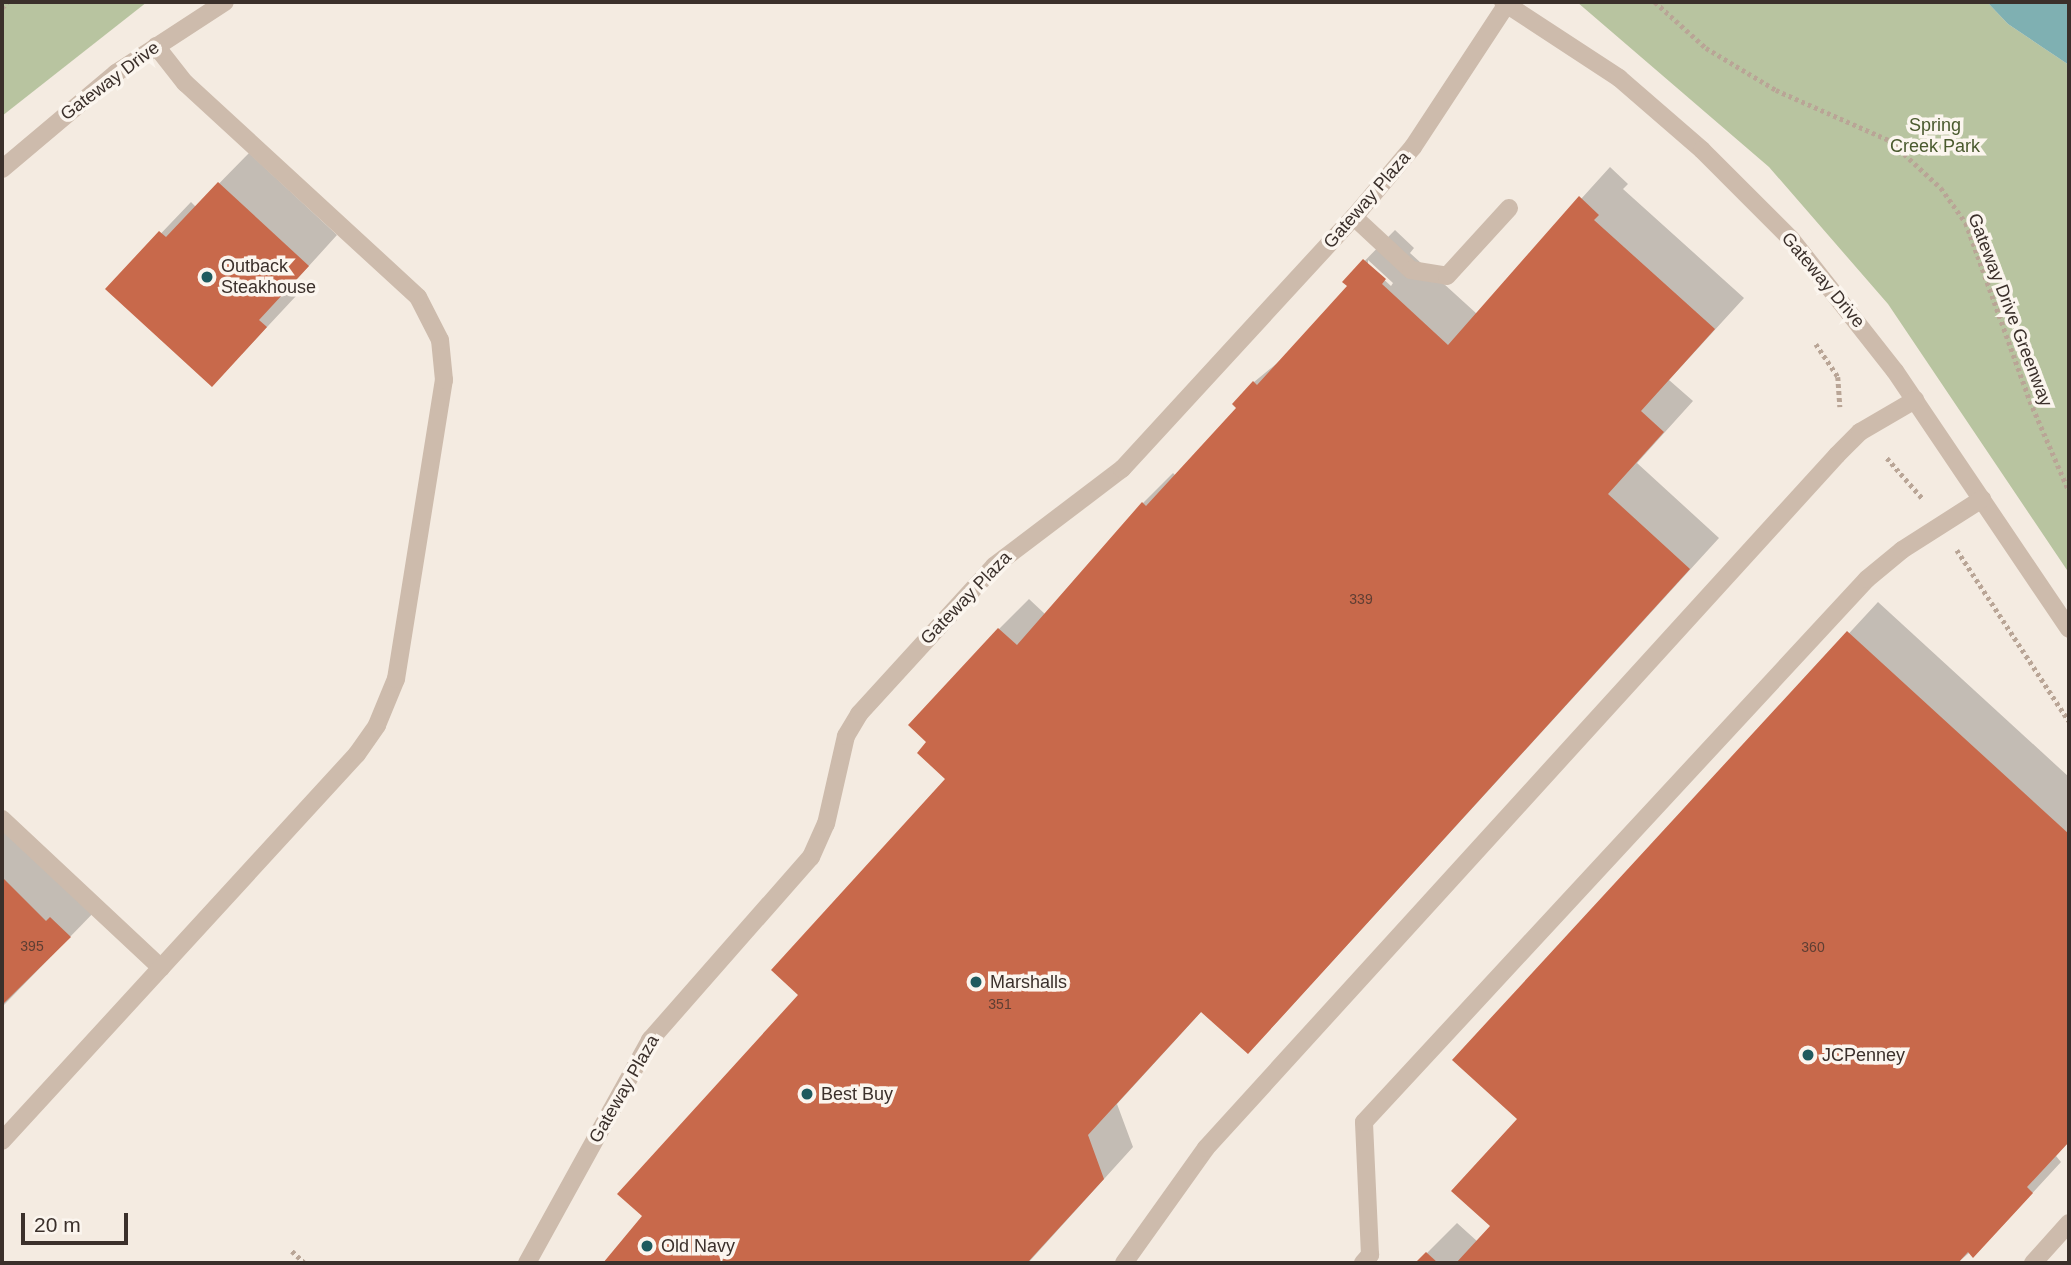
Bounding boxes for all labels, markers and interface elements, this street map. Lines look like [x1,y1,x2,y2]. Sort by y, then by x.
street label: Gateway Drive [56,37,164,125]
park label: Spring Creek Park [1890,115,1980,158]
street label: Gateway Plaza [1319,147,1415,253]
street label: Gateway Drive Greenway [1963,210,2057,410]
street label: Gateway Drive [1777,228,1869,332]
place label: Outback Steakhouse [221,256,316,298]
marker: Outback Steakhouse [199,269,215,285]
street label: Gateway Plaza [916,547,1016,649]
house number: 339 [1349,591,1373,607]
house number: 395 [20,938,44,954]
house number: 360 [1801,939,1825,955]
place label: Marshalls [990,971,1067,993]
marker: Marshalls [968,974,984,990]
house number: 351 [988,996,1012,1012]
street label: Gateway Plaza [584,1031,664,1147]
place label: JCPenney [1822,1044,1905,1066]
marker: JCPenney [1800,1047,1816,1063]
place label: Best Buy [821,1083,893,1105]
marker: Best Buy [799,1086,815,1102]
scale bar [24,1198,131,1242]
text: 20 m [34,1213,81,1236]
place label: Old Navy [661,1235,735,1257]
marker: Old Navy [639,1238,655,1254]

